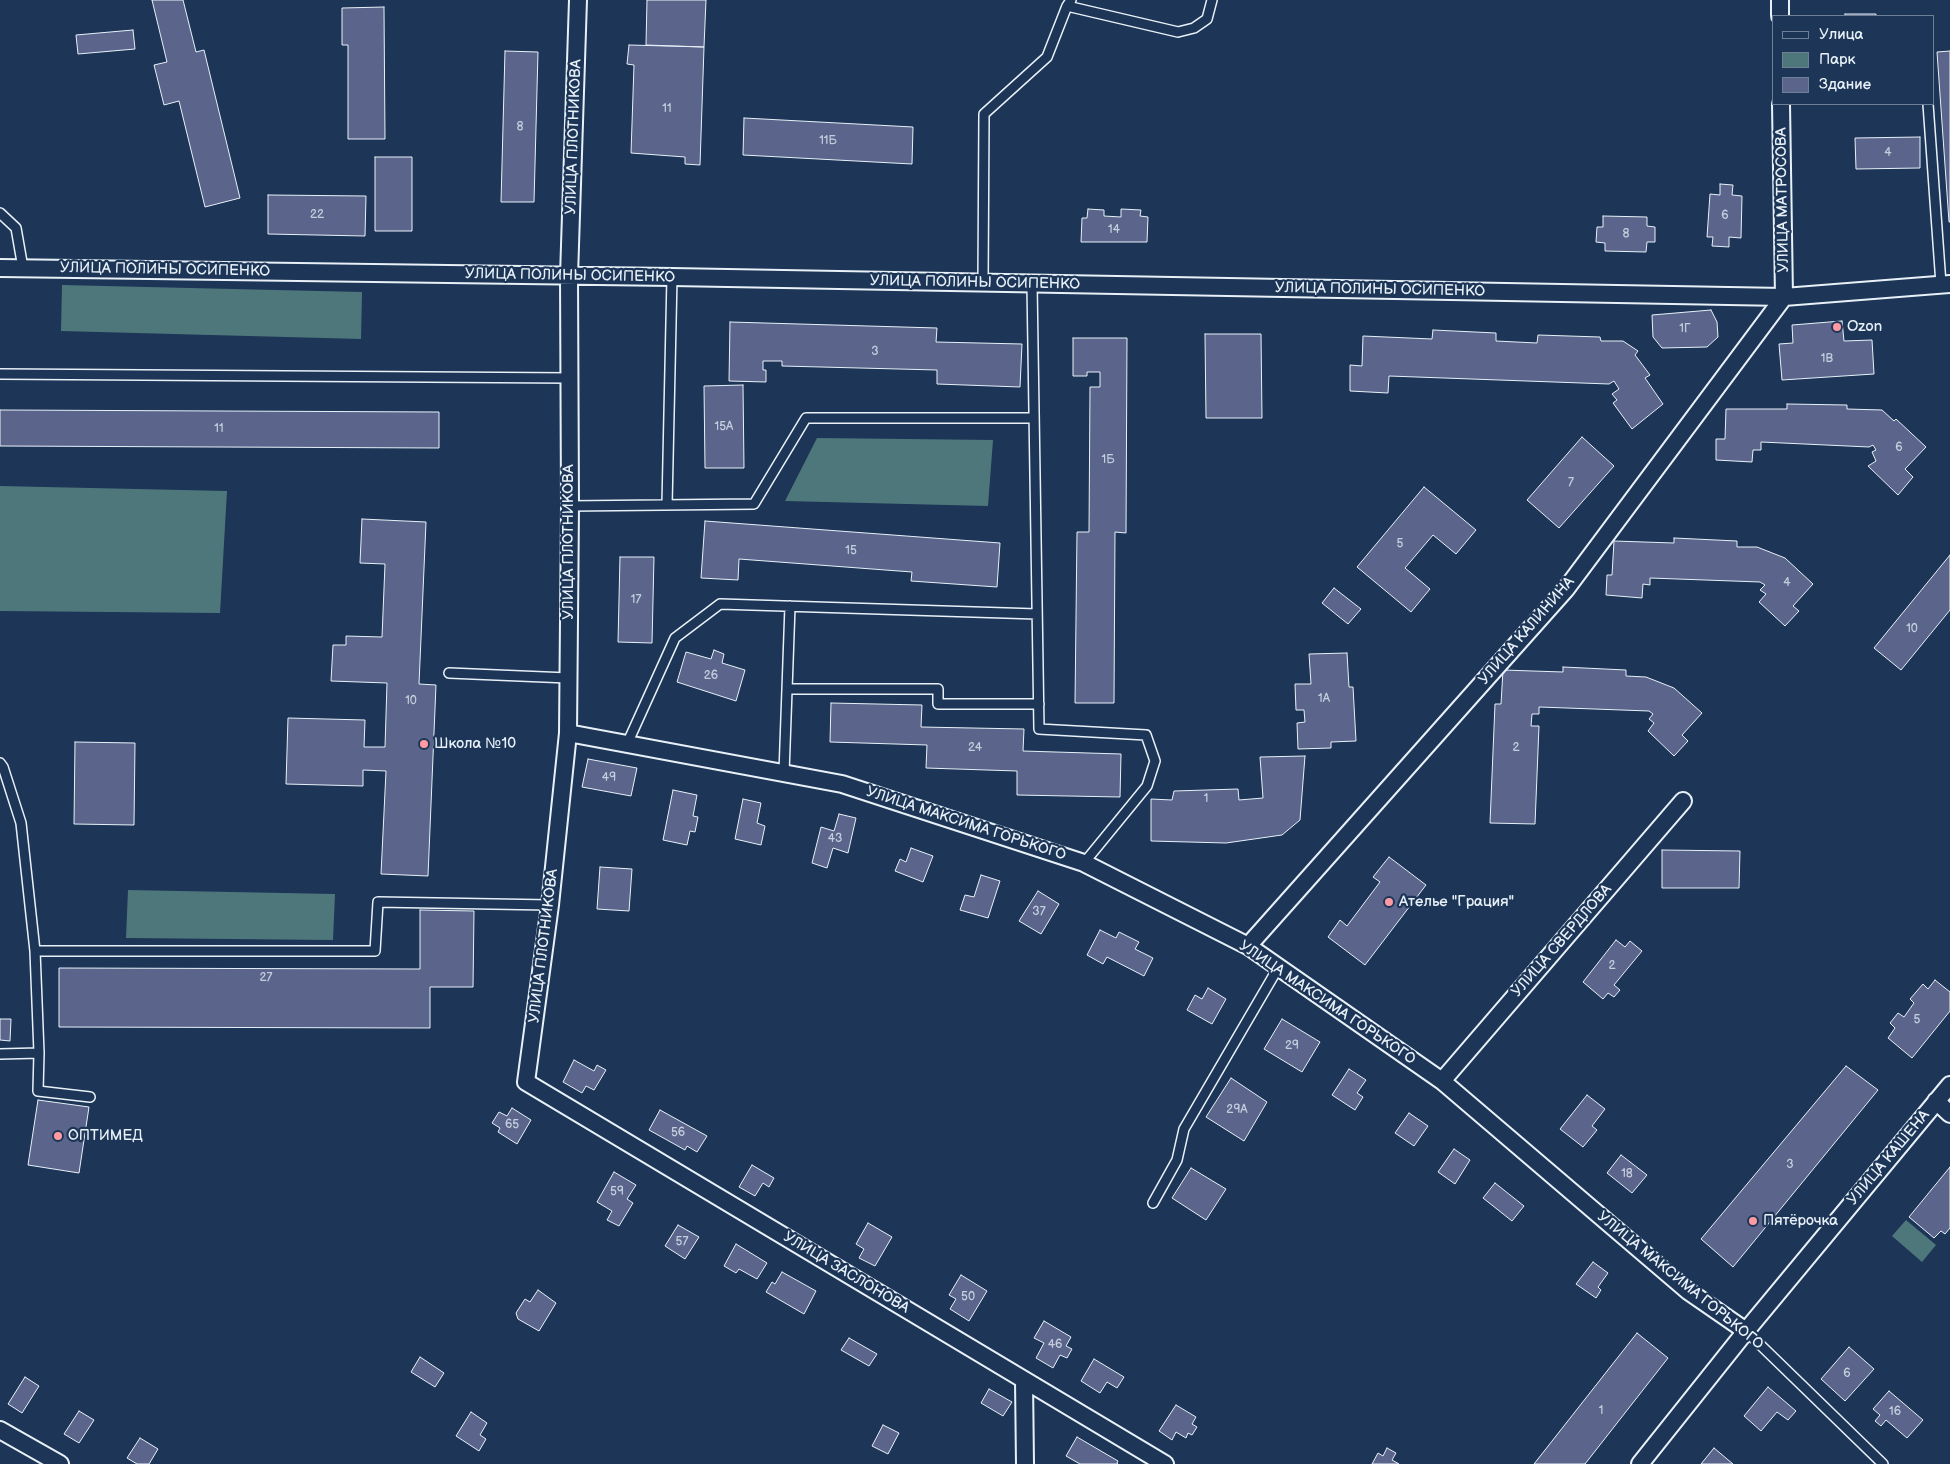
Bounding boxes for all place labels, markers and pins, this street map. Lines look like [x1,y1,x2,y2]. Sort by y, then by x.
place label: Ozon [1847,318,1882,336]
marker: Ozon [1831,321,1843,333]
place label: Школа №10 [434,735,516,753]
marker: Школа №10 [418,738,430,750]
place label: Ателье "Грация" [1399,893,1514,911]
marker: Ателье "Грация" [1383,896,1395,908]
place label: ОПТИМЕД [68,1127,143,1145]
marker: ОПТИМЕД [52,1130,64,1142]
place label: Пятёрочка [1763,1212,1838,1230]
marker: Пятёрочка [1747,1215,1759,1227]

